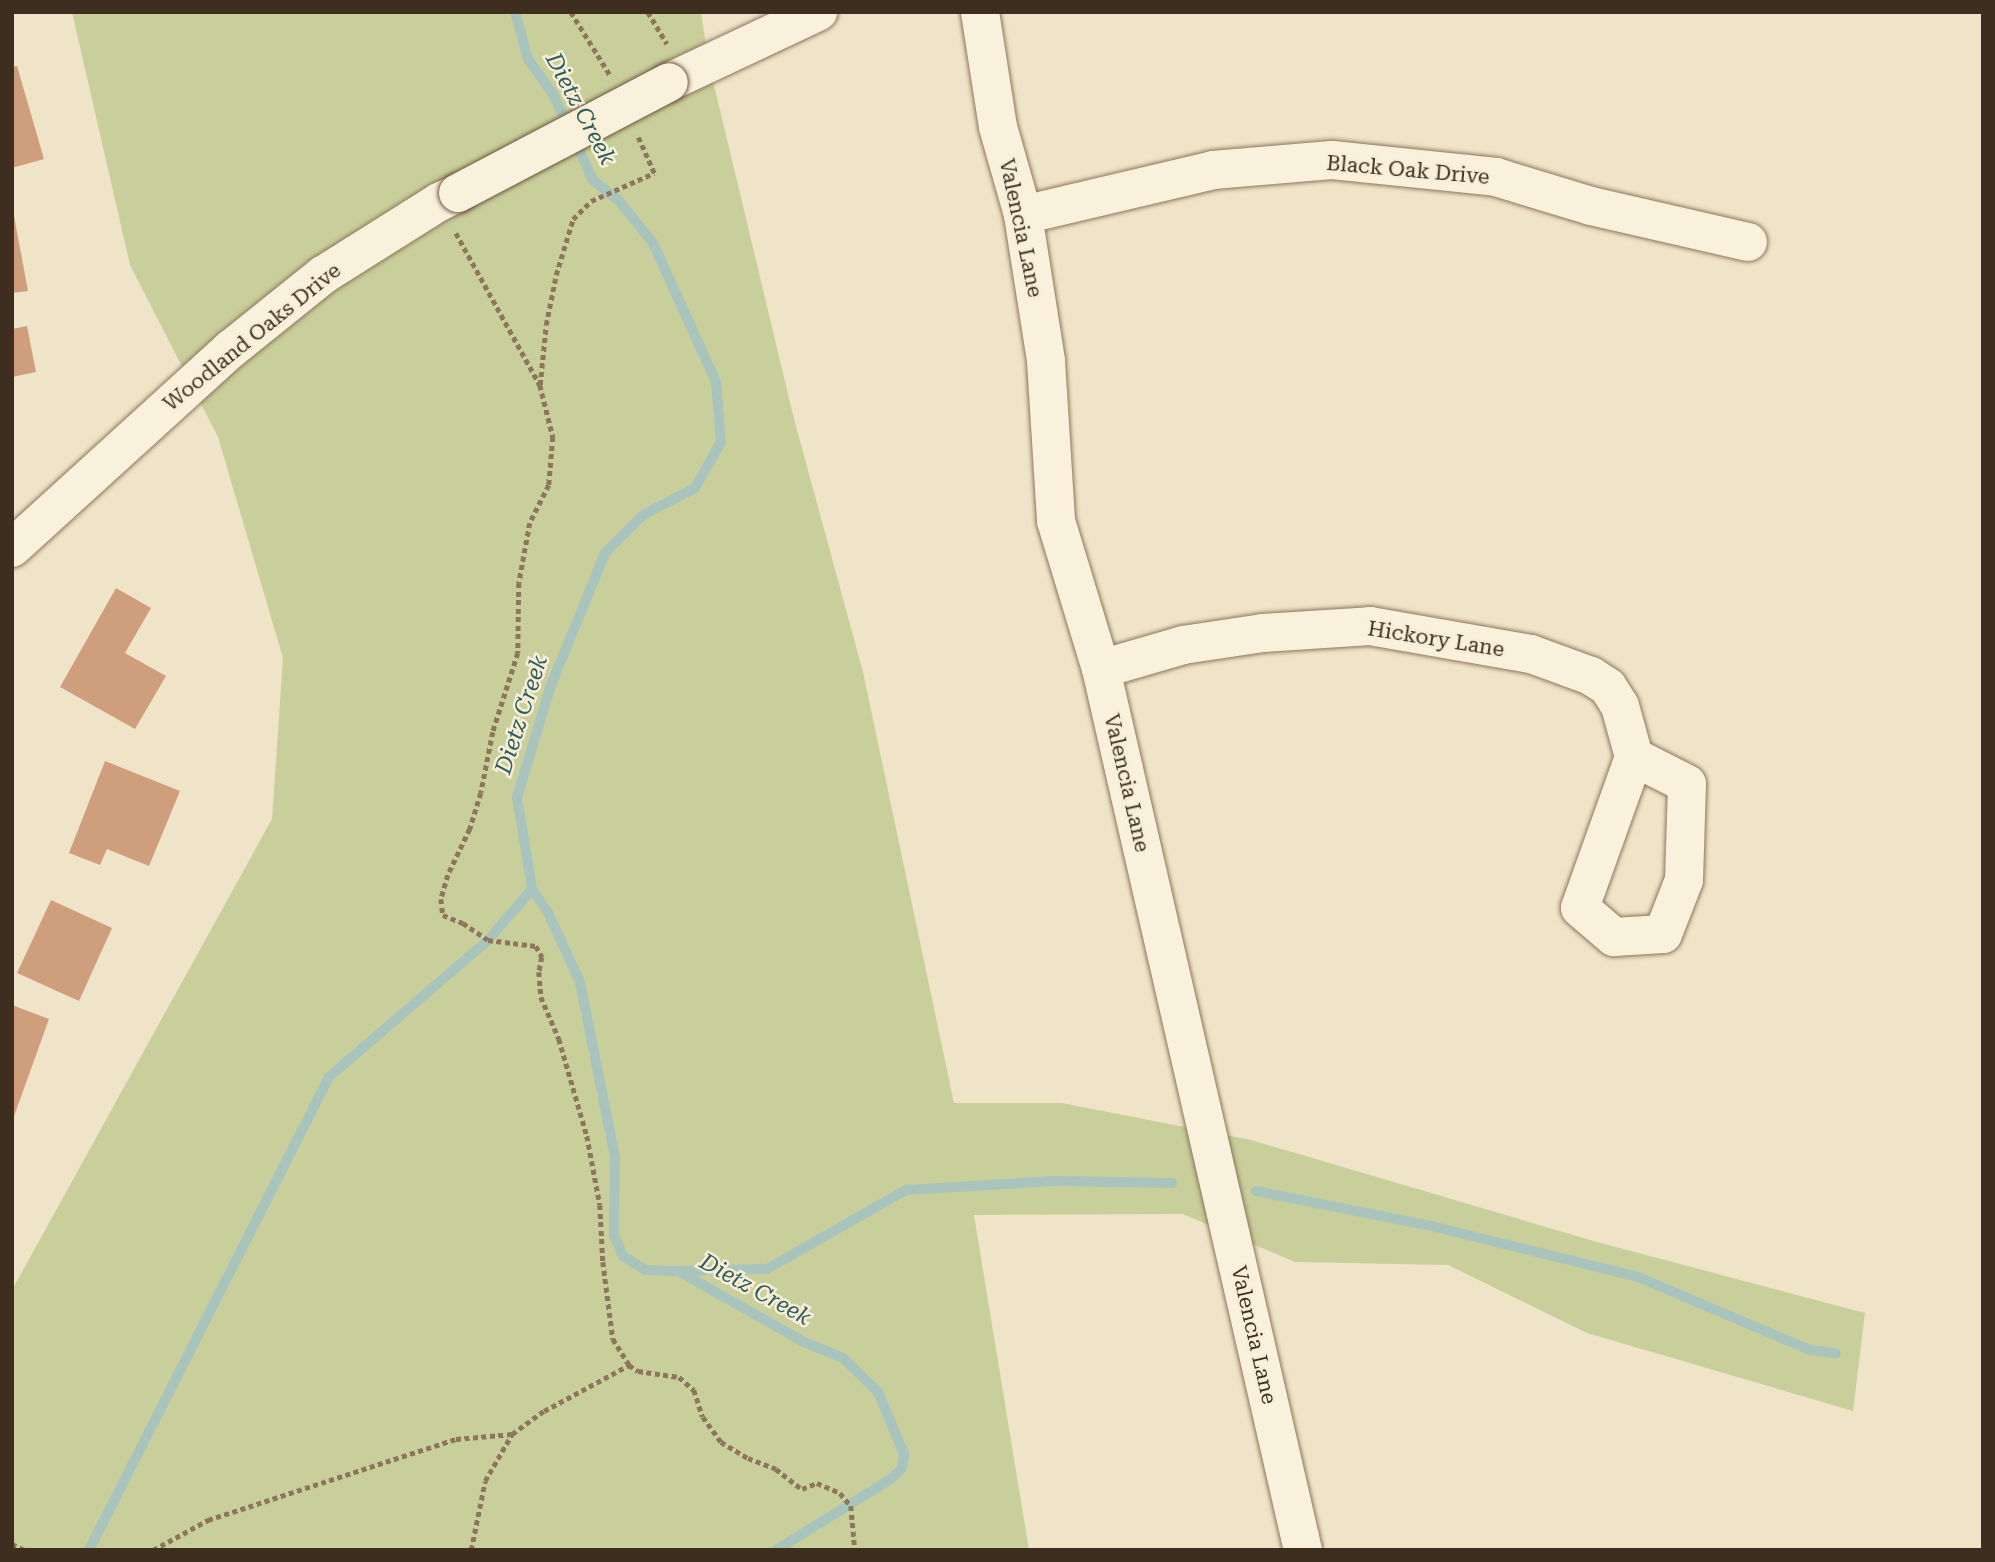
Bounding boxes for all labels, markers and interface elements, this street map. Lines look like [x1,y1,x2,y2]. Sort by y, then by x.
water label: Dietz Creek [539,48,621,170]
street label: Black Oak Drive [1325,150,1491,190]
street label: Valencia Lane [994,156,1048,300]
street label: Woodland Oaks Drive [158,258,346,416]
street label: Hickory Lane [1366,616,1506,662]
water label: Dietz Creek [490,652,554,778]
street label: Valencia Lane [1099,711,1155,855]
water label: Dietz Creek [695,1248,815,1332]
street label: Valencia Lane [1226,1263,1282,1407]

